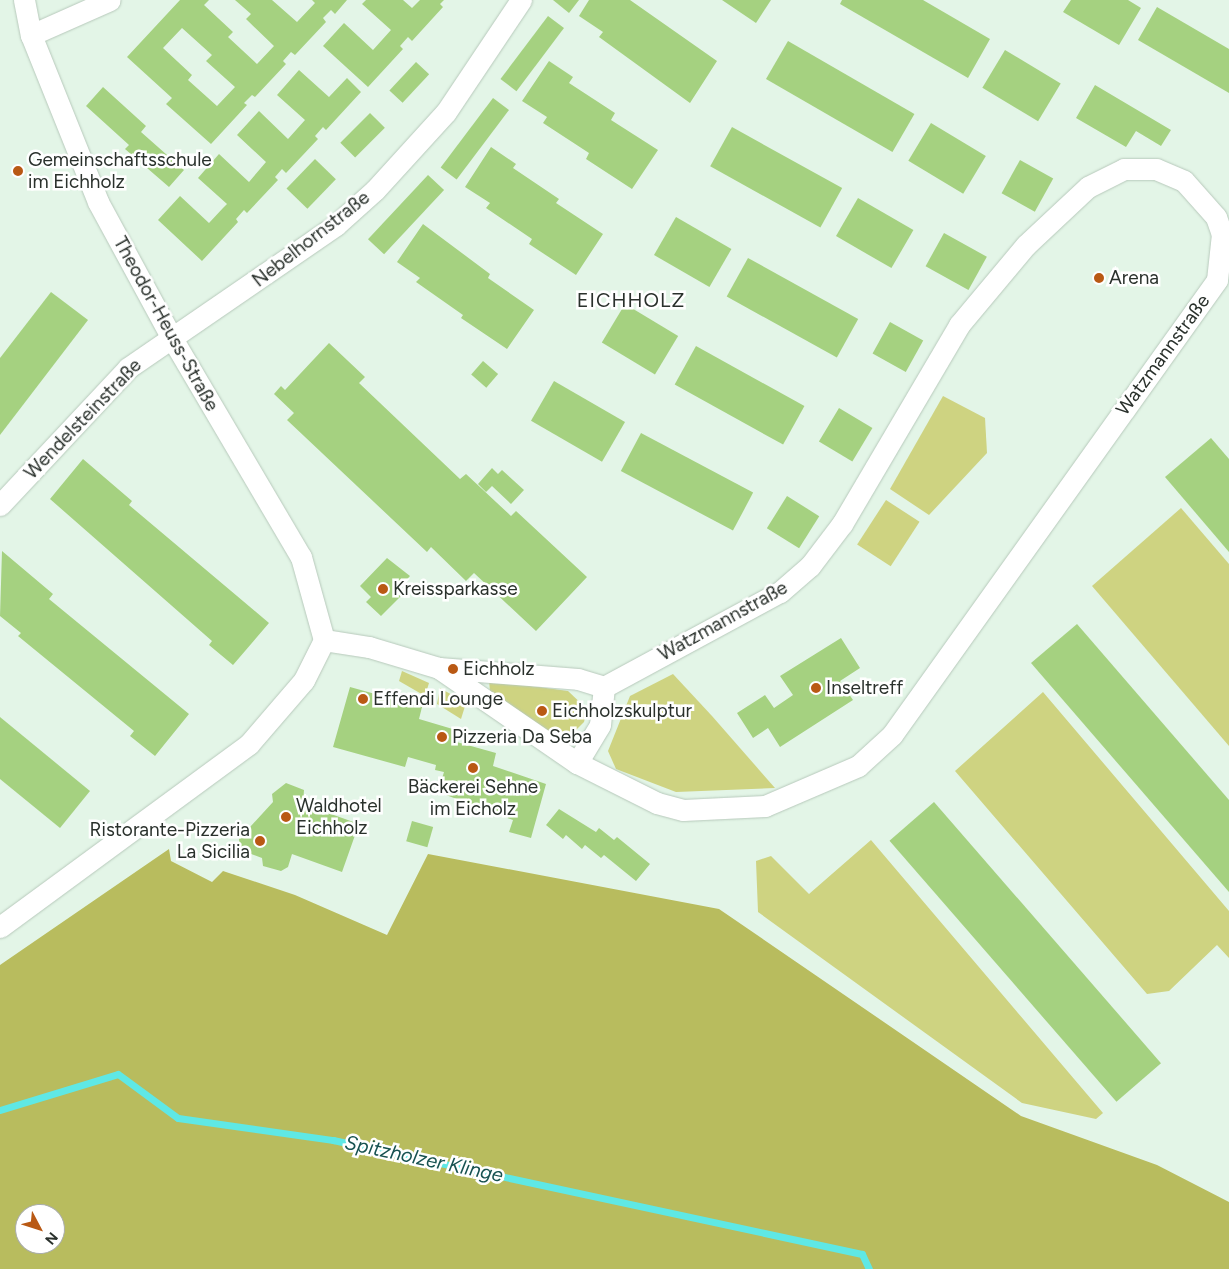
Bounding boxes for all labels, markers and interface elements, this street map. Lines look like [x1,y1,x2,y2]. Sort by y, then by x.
place label: Gemeinschaftsschule im Eichholz [28,149,212,193]
marker: Gemeinschaftsschule im Eichholz [12,165,24,177]
street label: Nebelhornstraße [248,186,374,292]
street label: Theodor-Heuss-Straße [109,233,223,415]
place label: Arena [1109,267,1159,289]
marker: Arena [1093,272,1105,284]
district label: EICHHOLZ [576,288,686,312]
street label: Watzmannstraße [1111,290,1215,420]
street label: Wendelsteinstraße [20,354,146,484]
street label: Watzmannstraße [655,576,791,666]
place label: Kreissparkasse [393,578,518,600]
marker: Kreissparkasse [377,583,389,595]
place label: Eichholz [463,658,535,680]
marker: Eichholz [447,663,459,675]
place label: Inseltreff [826,677,903,699]
marker: Inseltreff [810,682,822,694]
place label: Effendi Lounge [373,688,503,710]
marker: Effendi Lounge [357,693,369,705]
place label: Eichholzskulptur [552,700,692,722]
marker: Eichholzskulptur [536,705,548,717]
place label: Pizzeria Da Seba [452,726,592,748]
marker: Pizzeria Da Seba [436,731,448,743]
marker: Bäckerei Sehne im Eicholz [467,762,479,774]
place label: Bäckerei Sehne im Eicholz [408,776,538,820]
place label: Waldhotel Eichholz [296,795,382,839]
marker: Waldhotel Eichholz [280,811,292,823]
place label: Ristorante-Pizzeria La Sicilia [90,819,250,863]
marker: Ristorante-Pizzeria La Sicilia [254,835,266,847]
water label: Spitzholzer Klinge [343,1131,505,1187]
north arrow [15,1204,65,1254]
text: N [41,1229,61,1248]

